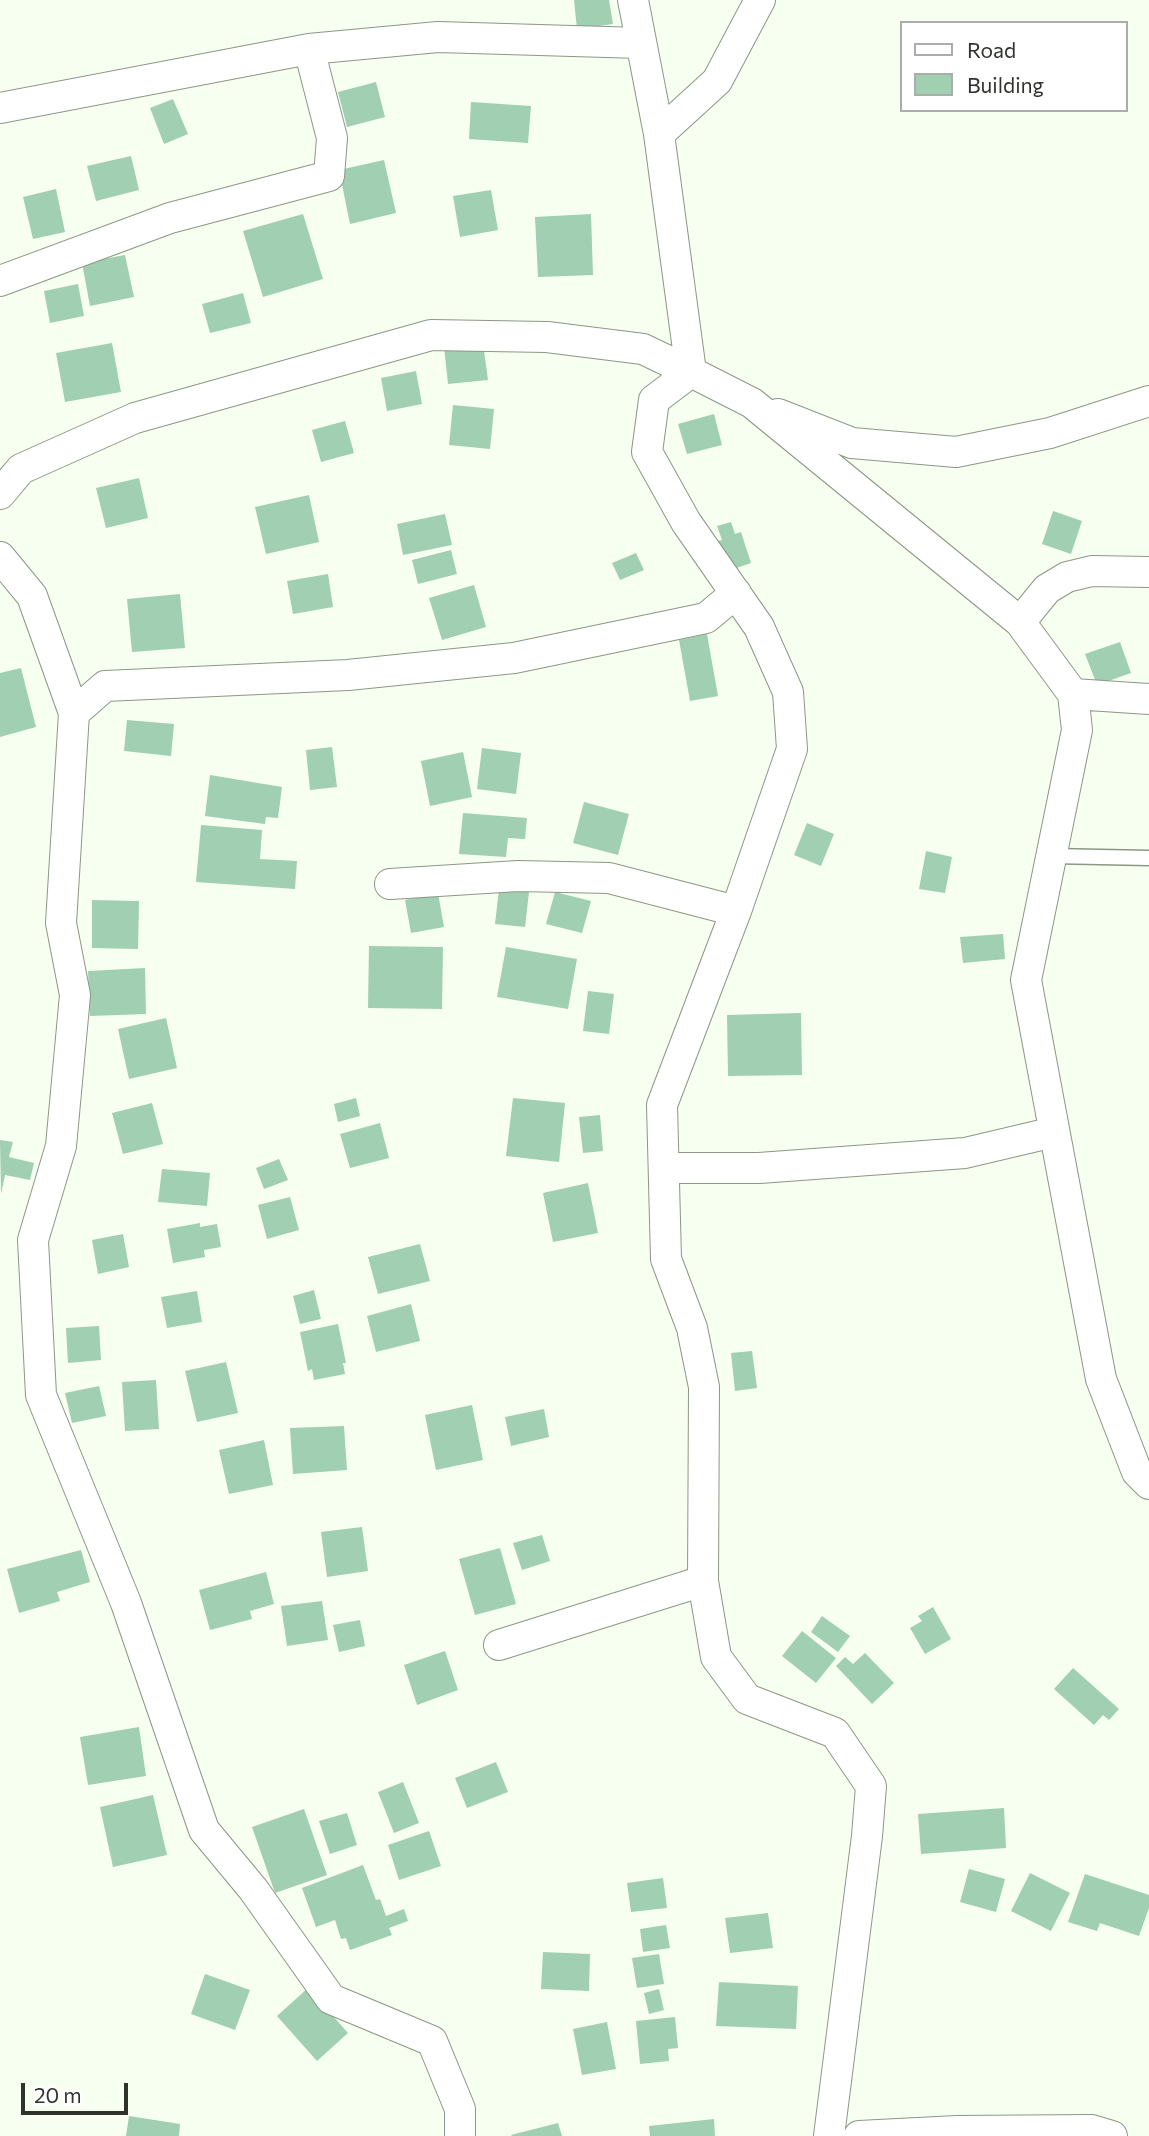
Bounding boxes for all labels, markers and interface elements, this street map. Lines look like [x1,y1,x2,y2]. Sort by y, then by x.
legend [900,21,1128,112]
text: Road [967,37,1016,62]
text: Building [967,72,1044,97]
scale bar [24,2070,131,2114]
text: 20 m [34,2082,82,2107]

